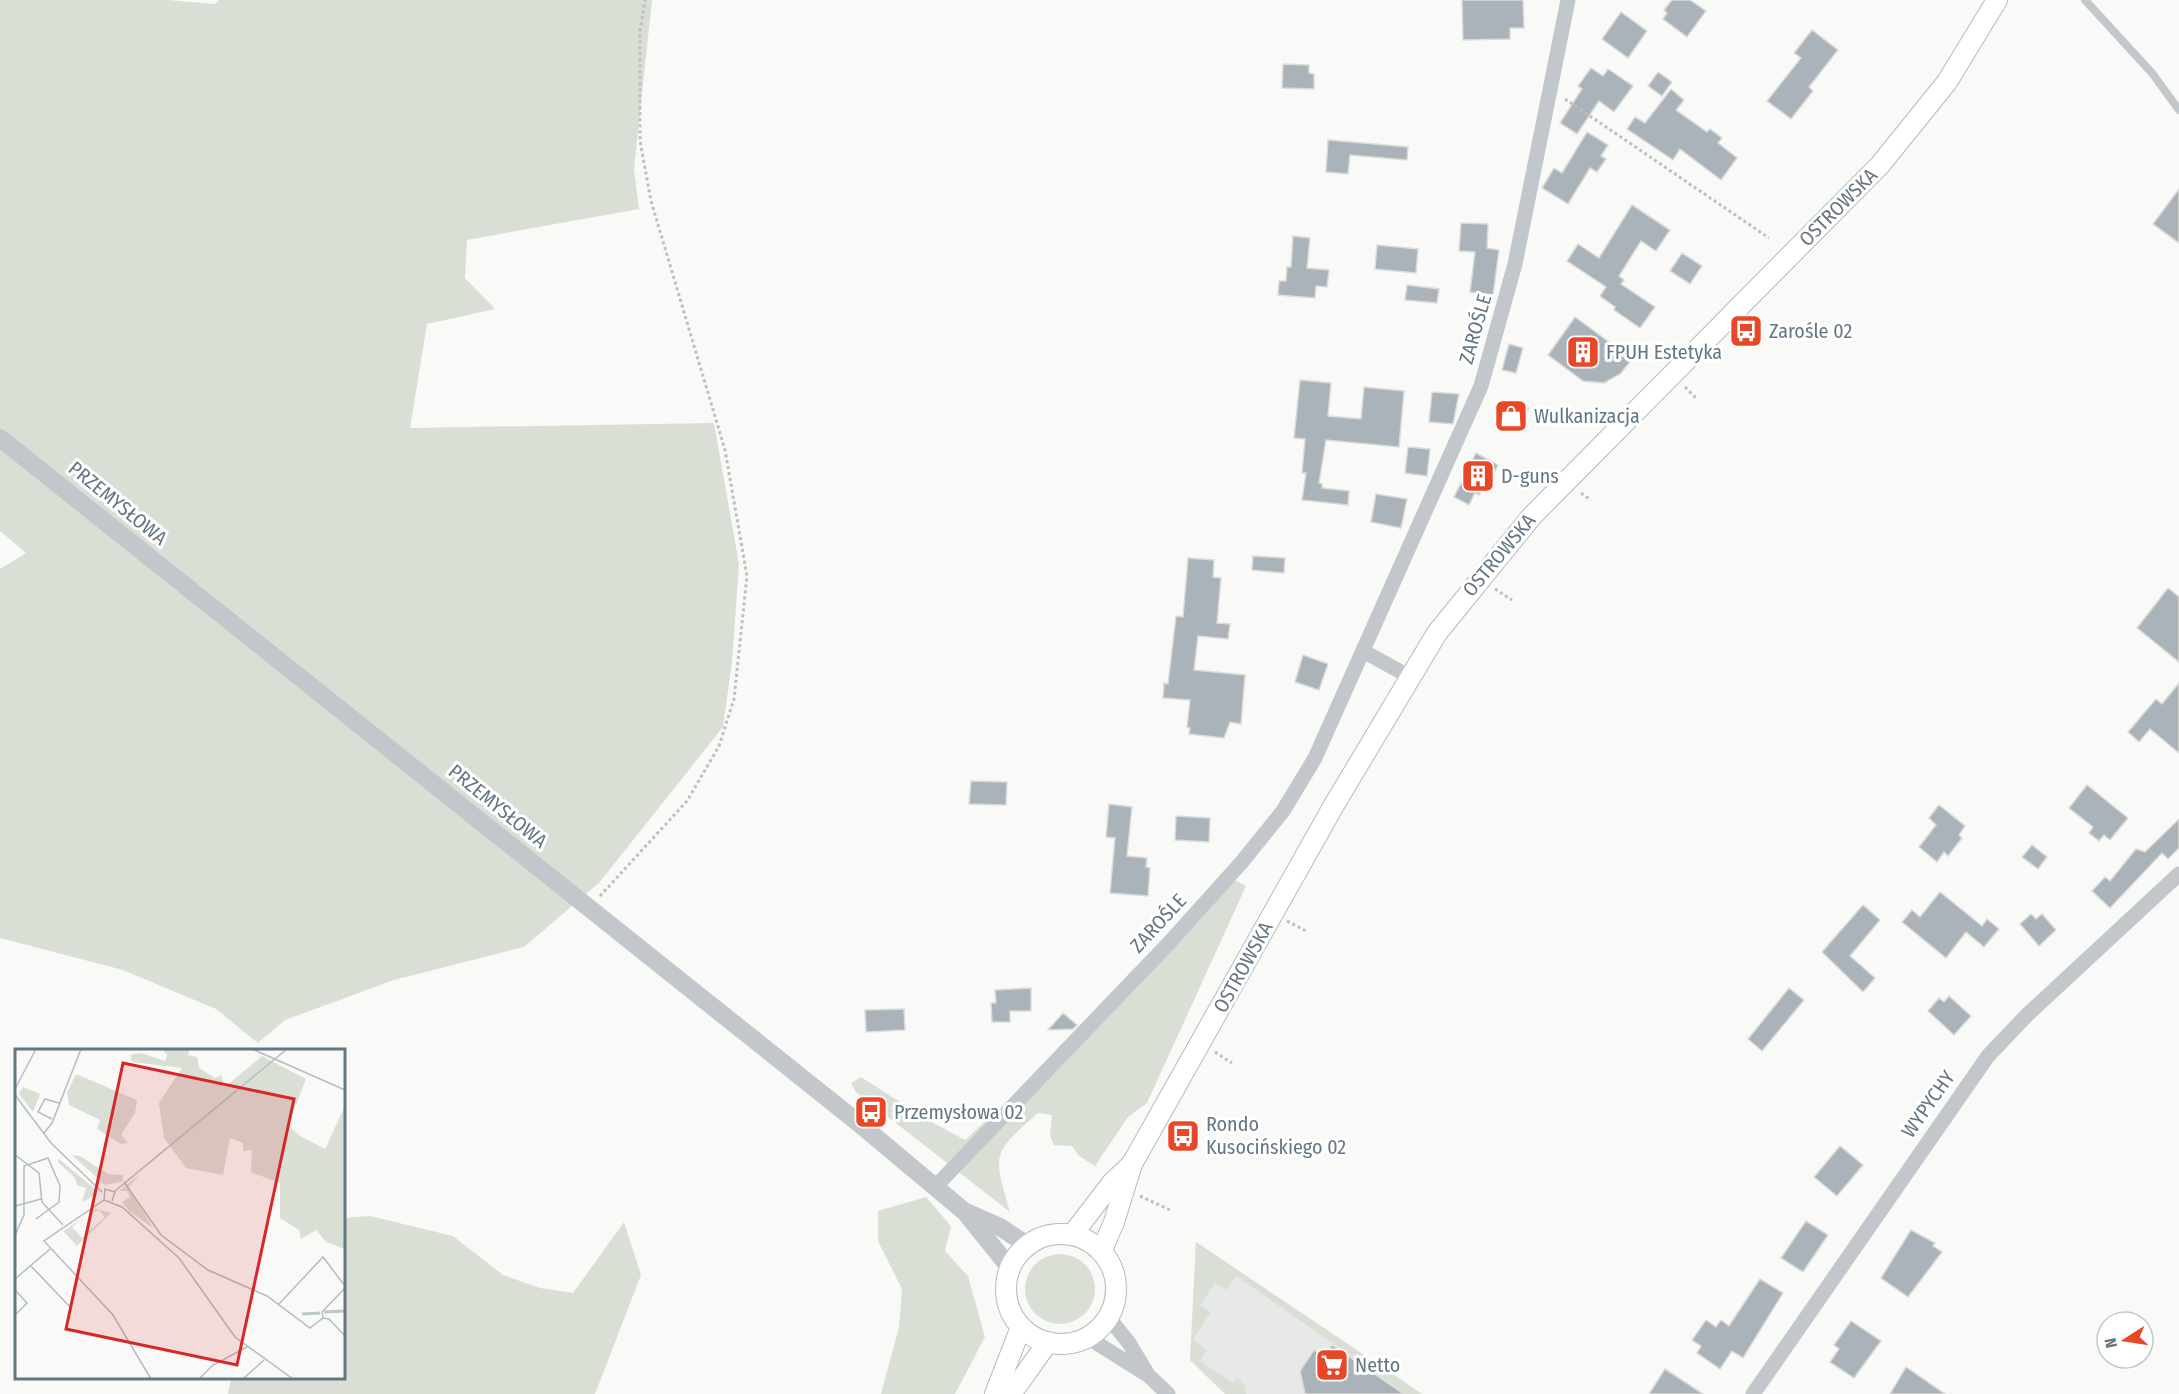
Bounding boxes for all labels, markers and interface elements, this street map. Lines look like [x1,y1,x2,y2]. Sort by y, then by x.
street label: OSTROWSKA [1794,163,1882,251]
street label: ZAROŚLE [1454,291,1496,367]
bus stop icon: Zarośle 02 [1728,313,1764,349]
place label: Zarośle 02 [1769,319,1852,343]
building icon: FPUH Estetyka [1565,334,1601,370]
place label: FPUH Estetyka [1606,340,1722,364]
shop icon: Wulkanizacja [1493,398,1529,434]
place label: Wulkanizacja [1534,404,1640,428]
street label: PRZEMYSŁOWA [64,456,172,550]
building icon: D-guns [1460,458,1496,494]
place label: D-guns [1501,464,1559,488]
street label: OSTROWSKA [1458,508,1541,601]
street label: PRZEMYSŁOWA [444,759,552,853]
street label: ZAROŚLE [1125,889,1191,957]
street label: OSTROWSKA [1208,917,1278,1017]
inset map [15,1049,345,1379]
street label: WYPYCHY [1896,1066,1960,1142]
bus stop icon: Przemysłowa 02 [853,1094,889,1130]
place label: Przemysłowa 02 [894,1100,1024,1124]
place label: Rondo Kusocińskiego 02 [1206,1112,1346,1159]
bus stop icon: Rondo Kusocińskiego 02 [1165,1118,1201,1154]
north arrow [2095,1310,2155,1370]
text: N [2101,1336,2121,1350]
supermarket icon: Netto [1314,1347,1350,1383]
place label: Netto [1355,1353,1400,1377]

